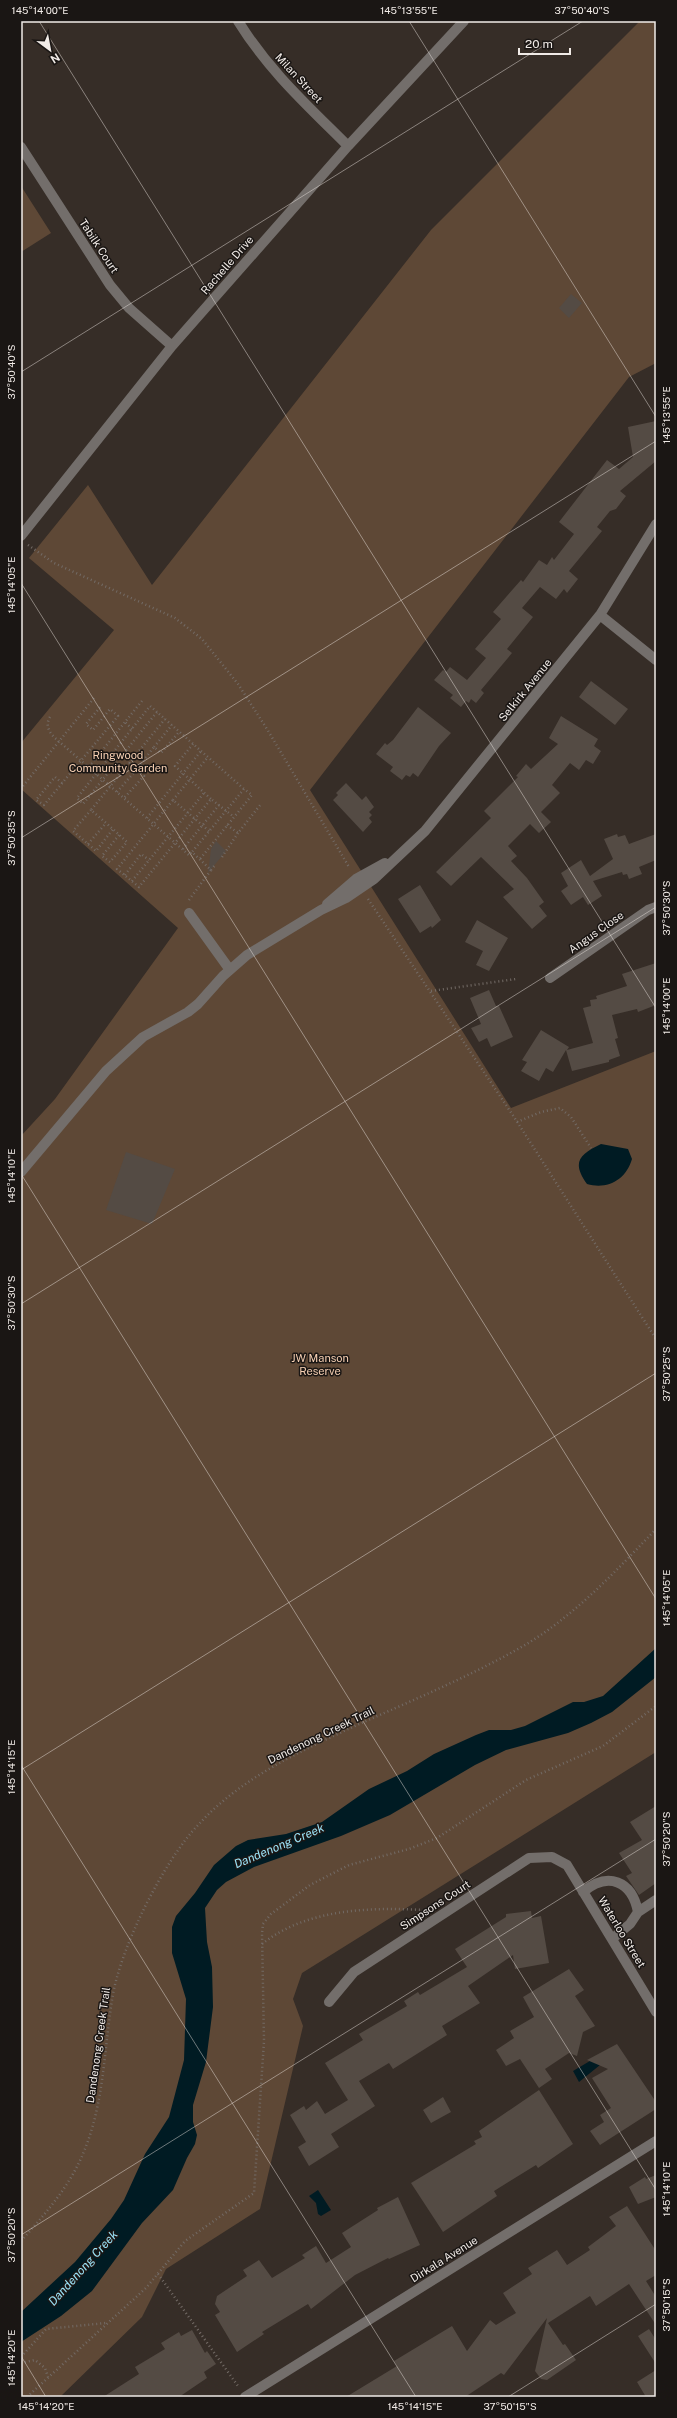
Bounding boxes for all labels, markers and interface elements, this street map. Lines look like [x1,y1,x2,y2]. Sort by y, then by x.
text: 145°14'00"E [12,4,68,16]
text: 145°13'55"E [380,4,438,16]
text: 37°50'40"S [554,4,610,16]
north arrow [30,30,70,70]
scale bar [519,30,570,56]
text: 20 m [525,37,553,51]
text: N [48,51,62,66]
street label: Milan Street [273,51,325,105]
street label: Tabilk Court [77,217,121,275]
street label: Rachelle Drive [198,233,256,297]
text: 37°50'40"S [5,344,17,400]
text: 145°13'55"E [660,386,672,444]
text: 145°14'05"E [5,556,17,614]
street label: Selkirk Avenue [496,656,554,724]
park label: Ringwood Community Garden [69,749,167,774]
text: 37°50'35"S [5,810,17,866]
text: 37°50'30"S [660,880,672,936]
street label: Angus Close [566,909,626,955]
text: 145°14'00"E [660,978,672,1034]
text: 145°14'10"E [5,1149,17,1203]
text: 37°50'30"S [5,1275,17,1331]
text: 37°50'25"S [660,1346,672,1402]
park label: JW Manson Reserve [291,1352,349,1377]
text: 145°14'05"E [660,1569,672,1627]
street label: Dandenong Creek Trail [266,1704,376,1766]
text: 145°14'15"E [5,1739,17,1795]
text: 37°50'20"S [660,1811,672,1866]
water label: Dandenong Creek [232,1821,327,1871]
street label: Simpsons Court [398,1878,472,1932]
street label: Waterloo Street [596,1894,648,1970]
street label: Dandenong Creek Trail [84,1986,112,2104]
text: 145°14'10"E [660,2162,672,2216]
text: 37°50'20"S [5,2207,17,2262]
water label: Dandenong Creek [46,2227,121,2309]
street label: Dirkala Avenue [408,2234,480,2284]
text: 37°50'15"S [660,2278,672,2332]
text: 145°14'20"E [5,2330,17,2386]
text: 145°14'20"E [18,2400,74,2412]
text: 145°14'15"E [387,2400,443,2412]
text: 37°50'15"S [483,2400,537,2412]

